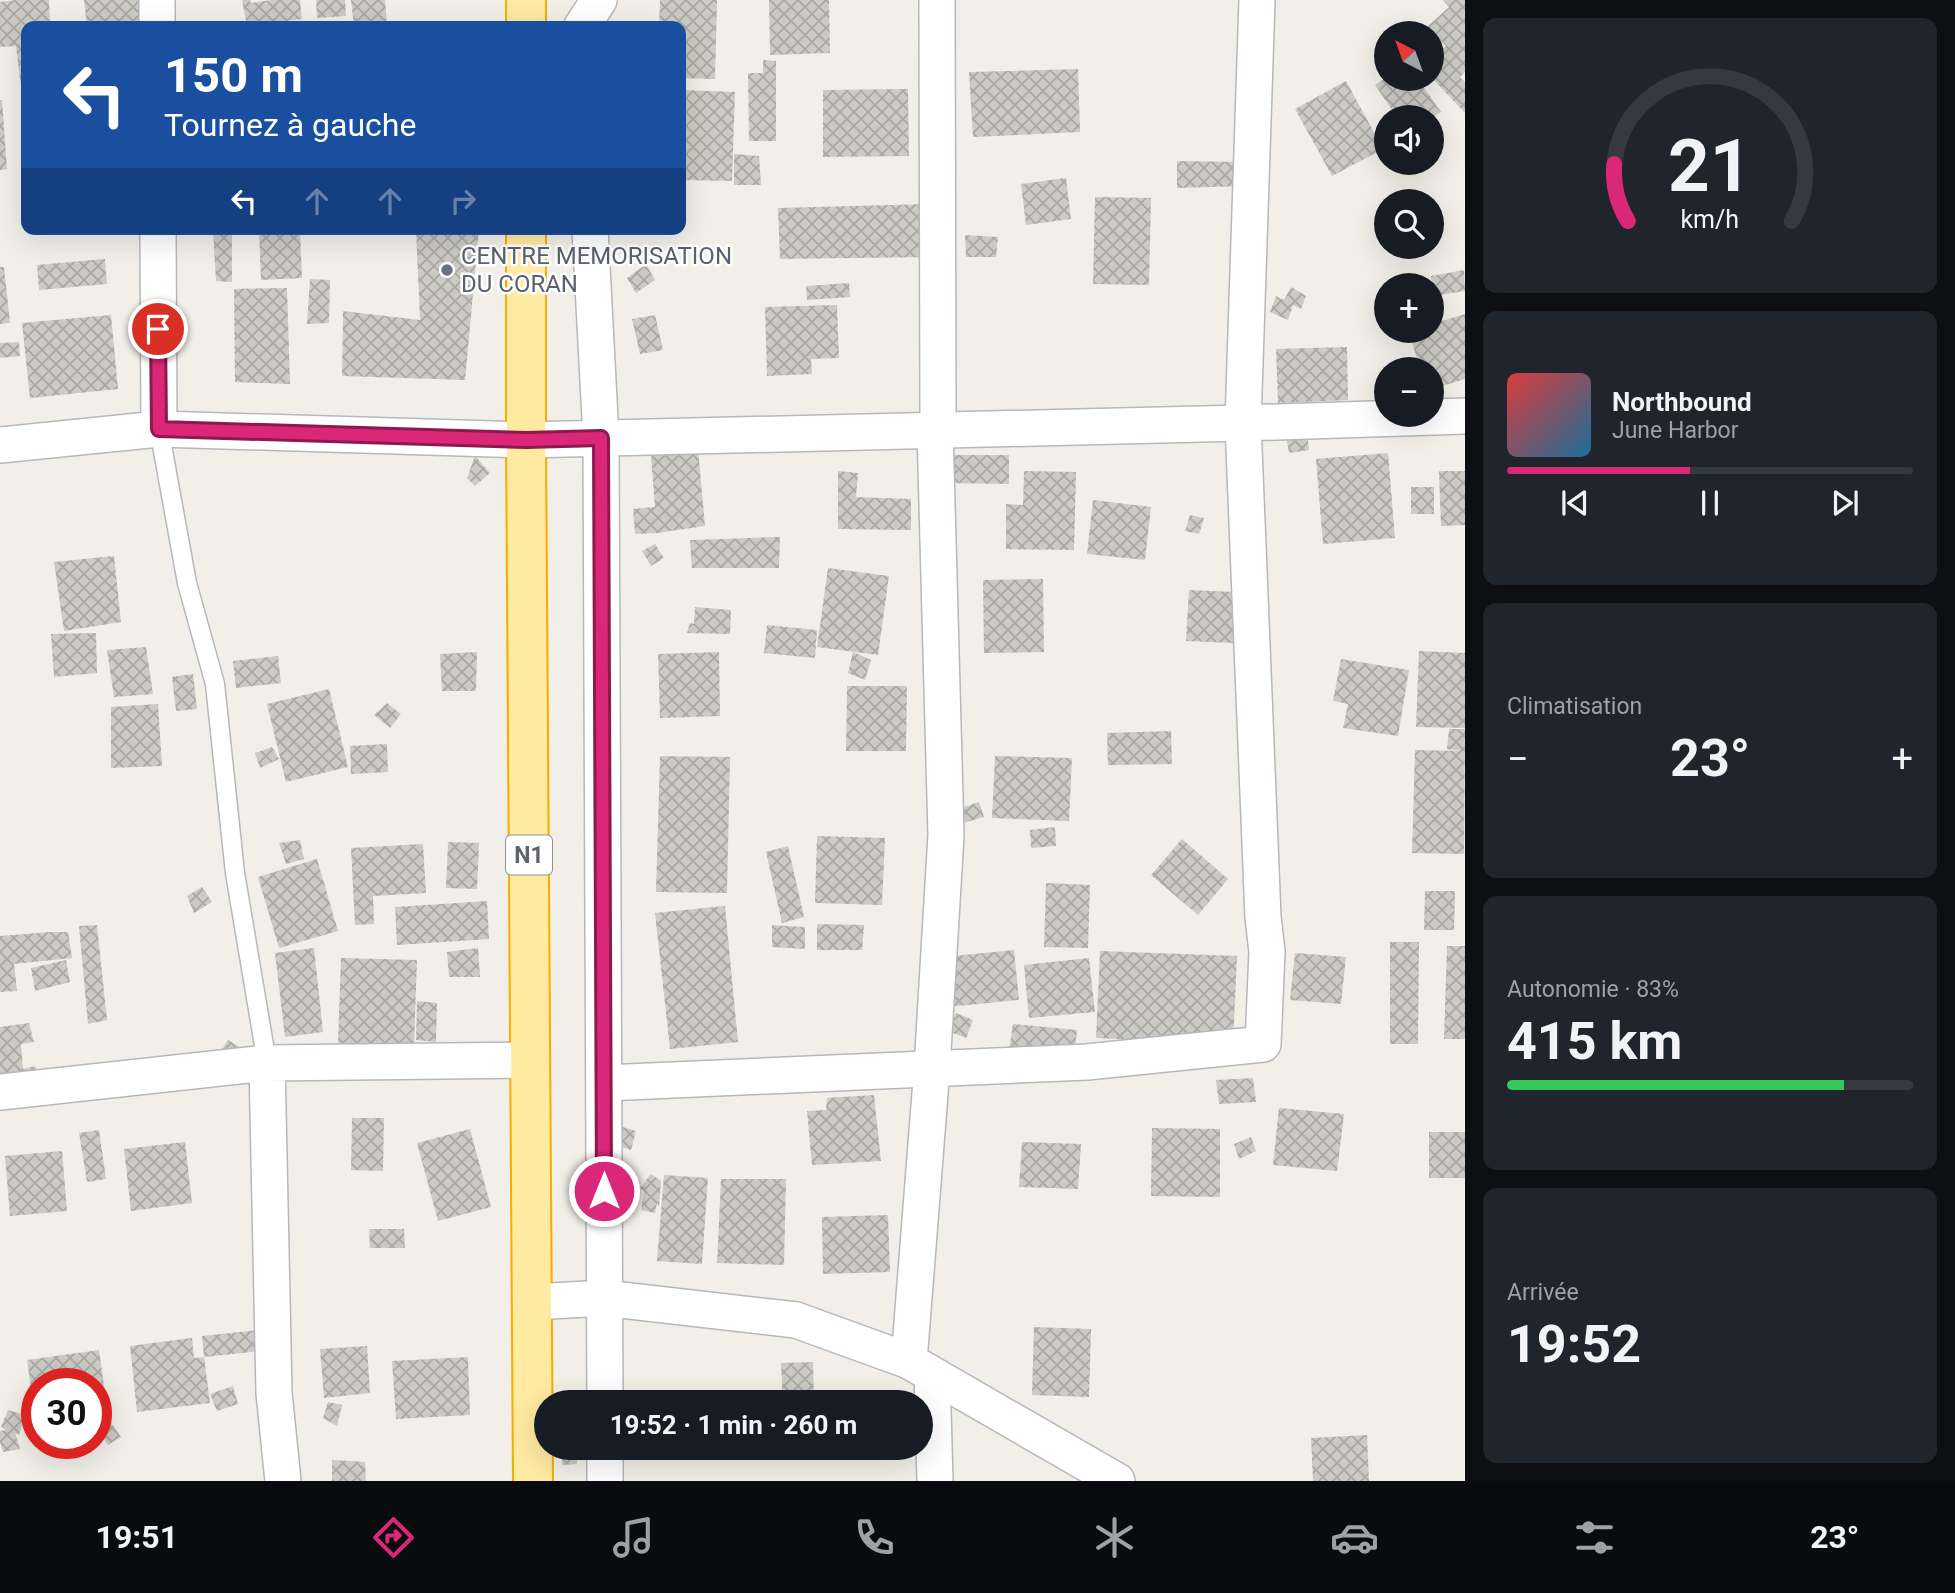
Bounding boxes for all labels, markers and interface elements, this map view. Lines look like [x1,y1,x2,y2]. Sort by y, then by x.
north arrow [1374,21,1444,91]
map controls [1374,21,1444,427]
text: 150 m [164,47,303,104]
icon: left [49,49,140,140]
button: sound [1374,105,1444,175]
text: Tournez à gauche [164,106,416,144]
text: 21 [1668,124,1752,210]
icon: left [225,182,263,220]
icon: ahead [298,182,336,220]
icon: ahead [371,182,409,220]
icon: right [444,182,482,220]
button: search [1374,189,1444,259]
text: km/h [1681,205,1739,234]
place label: CENTRE MEMORISATION DU CORAN [461,242,732,298]
marker: CENTRE MEMORISATION DU CORAN [439,262,455,278]
button: + [1374,273,1444,343]
pin [128,299,188,359]
icon: arrive [139,310,177,348]
button: − [1374,357,1444,427]
text: Northbound [1612,387,1752,417]
text: June Harbor [1612,417,1739,444]
icon: previous [1556,484,1594,522]
icon: pause [1691,484,1729,522]
icon: next [1826,484,1864,522]
text: Climatisation [1507,693,1642,720]
text: 23° [1670,728,1750,789]
text: − [1507,737,1529,781]
text: + [1891,737,1913,781]
road number: N1 [506,835,552,874]
text: Autonomie · 83% [1507,976,1679,1003]
text: 415 km [1507,1011,1682,1072]
position arrow [567,1154,641,1228]
text: Arrivée [1507,1279,1579,1306]
text: 19:52 [1507,1314,1641,1375]
speed limit sign: 30 [21,1368,112,1459]
text: 19:52 · 1 min · 260 m [610,1410,857,1440]
icon: directions [369,1513,418,1562]
icon: music [609,1513,658,1562]
icon: phone [850,1513,899,1562]
icon: climate [1090,1513,1139,1562]
icon: car [1330,1513,1379,1562]
icon: filters [1570,1513,1619,1562]
text: 19:51 [96,1518,178,1556]
text: 23° [1810,1518,1859,1556]

